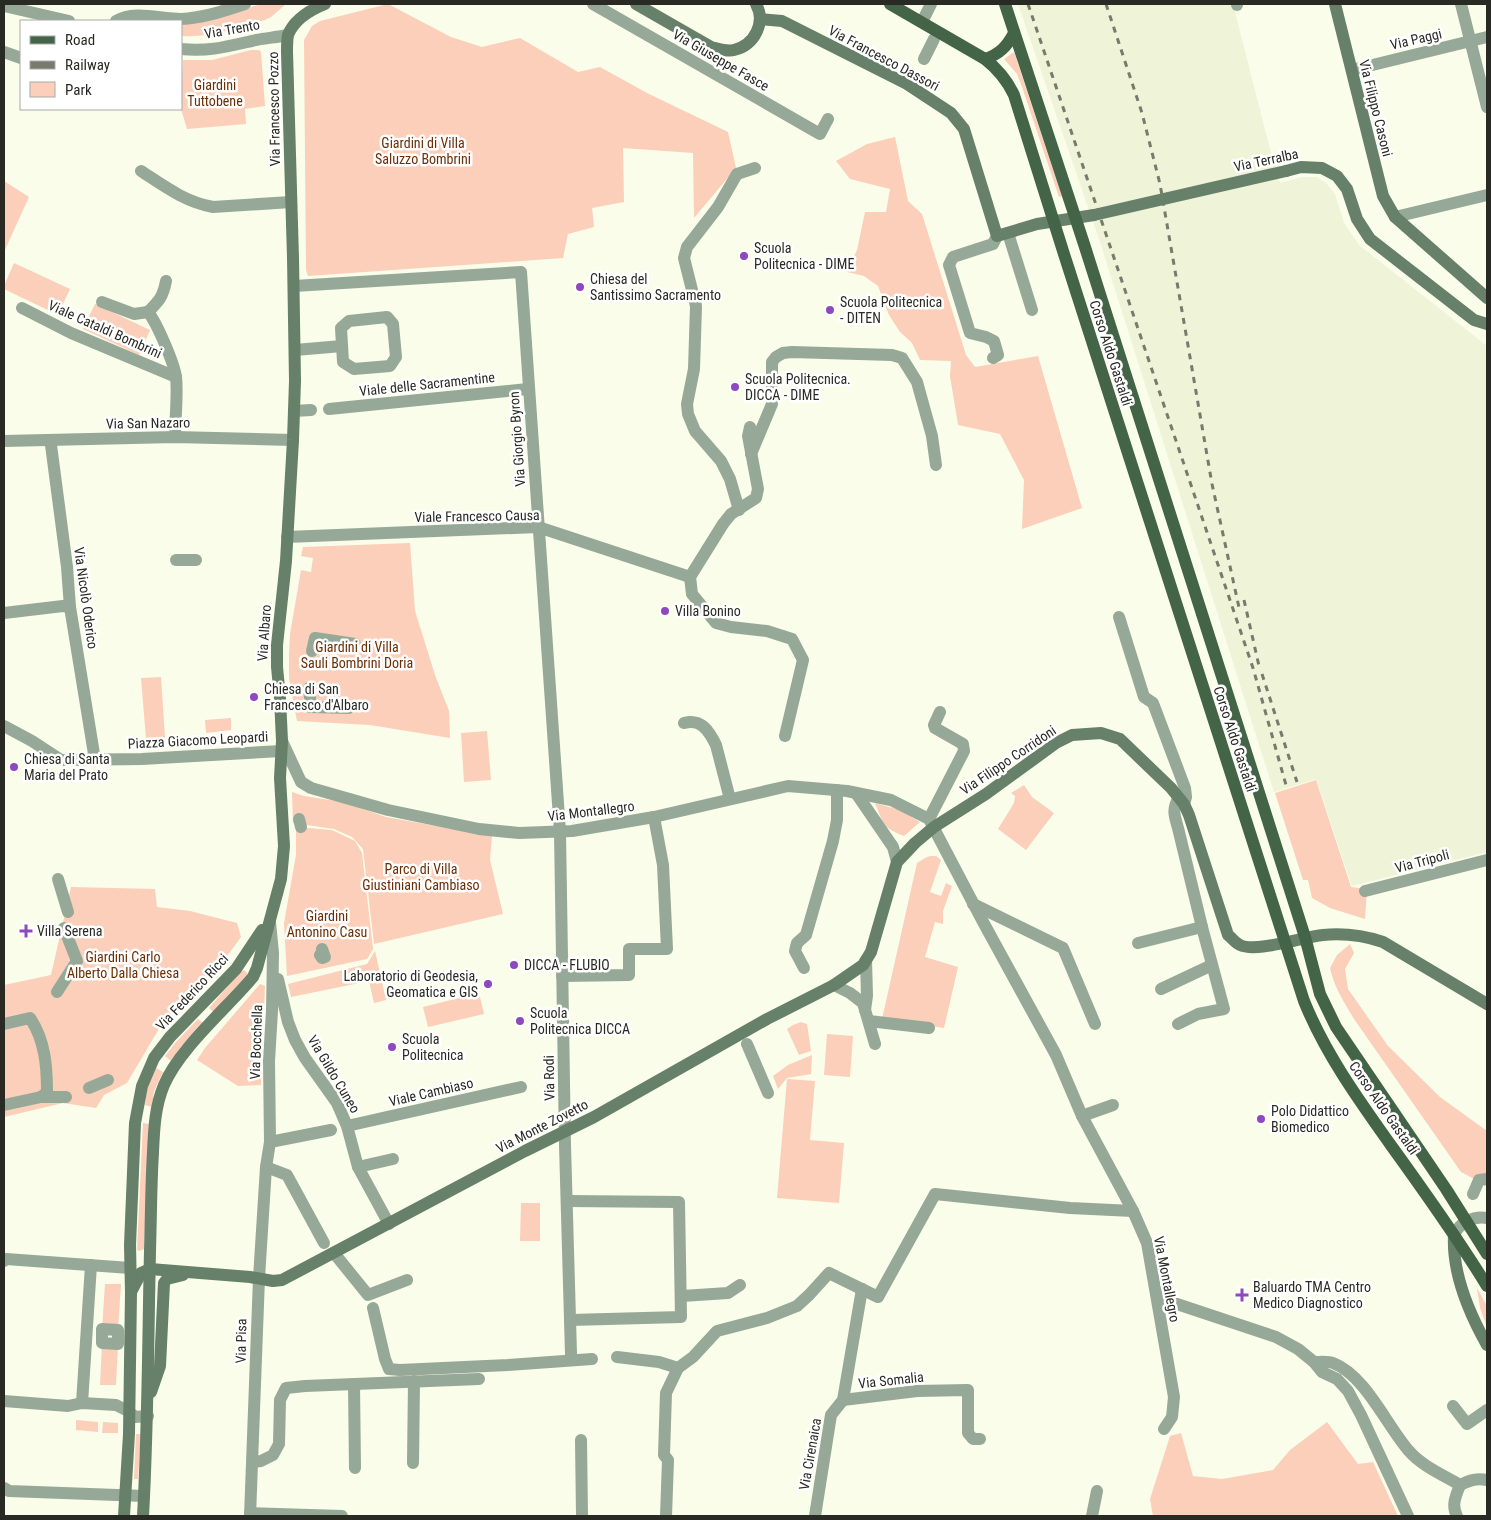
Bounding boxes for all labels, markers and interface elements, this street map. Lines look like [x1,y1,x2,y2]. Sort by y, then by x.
street label: Via Trento [203,16,261,42]
legend [20,20,182,110]
street label: Via Francesco Dassori [826,22,942,94]
street label: Via Paggi [1389,25,1443,53]
street label: Via Giuseppe Fasce [670,26,772,94]
text: Road [65,31,95,49]
street label: Via Francesco Pozzo [265,51,283,167]
text: Railway [65,56,110,74]
street label: Via Filippo Casoni [1356,58,1396,158]
park label: Giardini Tuttobene [187,77,243,109]
text: Park [65,81,92,99]
park label: Giardini di Villa Saluzzo Bombrini [375,135,471,167]
street label: Via Terralba [1232,145,1300,175]
place label: Scuola Politecnica - DIME [754,240,854,272]
marker: Scuola Politecnica - DIME [738,250,750,262]
place label: Chiesa del Santissimo Sacramento [590,271,721,303]
marker: Chiesa del Santissimo Sacramento [574,281,586,293]
place label: Scuola Politecnica - DITEN [840,294,942,326]
street label: Viale Cataldi Bombrini [46,297,164,361]
street label: Corso Aldo Gastaldi [1086,298,1136,408]
marker: Scuola Politecnica - DITEN [824,304,836,316]
street label: Viale delle Sacramentine [358,369,496,399]
place label: Scuola Politecnica. DICCA - DIME [745,371,851,403]
marker: Scuola Politecnica. DICCA - DIME [729,381,741,393]
street label: Via Giorgio Byron [506,391,528,487]
street label: Via San Nazaro [106,414,190,432]
street label: Viale Francesco Causa [414,507,540,525]
street label: Via Nicolò Oderico [71,546,101,650]
place label: Villa Bonino [675,603,741,619]
street label: Via Albaro [254,604,274,662]
marker: Villa Bonino [659,605,671,617]
park label: Giardini di Villa Sauli Bombrini Doria [301,639,413,671]
place label: Chiesa di San Francesco d'Albaro [264,681,369,713]
street label: Corso Aldo Gastaldi [1210,684,1260,794]
marker: Chiesa di San Francesco d'Albaro [248,691,260,703]
street label: Via Filippo Corridoni [957,722,1059,798]
street label: Piazza Giacomo Leopardi [127,728,269,752]
place label: Chiesa di Santa Maria del Prato [24,751,110,783]
marker: Chiesa di Santa Maria del Prato [8,761,20,773]
street label: Via Montallegro [547,798,635,824]
street label: Via Tripoli [1393,846,1451,876]
park label: Parco di Villa Giustiniani Cambiaso [362,861,480,893]
park label: Giardini Antonino Casu [287,908,367,940]
place label: Villa Serena [37,923,102,939]
marker: Villa Serena [19,924,33,938]
park label: Giardini Carlo Alberto Dalla Chiesa [67,949,179,981]
street label: Via Federico Ricci [153,950,231,1034]
place label: DICCA - FLUBIO [524,957,610,973]
marker: DICCA - FLUBIO [508,959,520,971]
place label: Laboratorio di Geodesia, Geomatica e GIS [343,968,478,1000]
marker: Laboratorio di Geodesia, Geomatica e GIS [482,978,494,990]
street label: Via Bocchella [247,1004,265,1080]
place label: Scuola Politecnica DICCA [530,1005,630,1037]
marker: Scuola Politecnica DICCA [514,1015,526,1027]
place label: Scuola Politecnica [402,1031,463,1063]
street label: Via Gildo Cuneo [304,1032,364,1116]
marker: Scuola Politecnica [386,1041,398,1053]
street label: Via Rodi [541,1055,557,1101]
street label: Corso Aldo Gastaldi [1346,1058,1422,1158]
street label: Viale Cambiaso [387,1075,475,1109]
street label: Via Monte Zovetto [493,1096,591,1156]
place label: Polo Didattico Biomedico [1271,1103,1349,1135]
marker: Polo Didattico Biomedico [1255,1113,1267,1125]
street label: Via Montallegro [1151,1235,1183,1323]
place label: Baluardo TMA Centro Medico Diagnostico [1253,1279,1371,1311]
marker: Baluardo TMA Centro Medico Diagnostico [1235,1288,1249,1302]
street label: Via Pisa [233,1318,249,1364]
street label: Via Somalia [858,1369,924,1391]
street label: Via Cirenaica [796,1417,824,1491]

